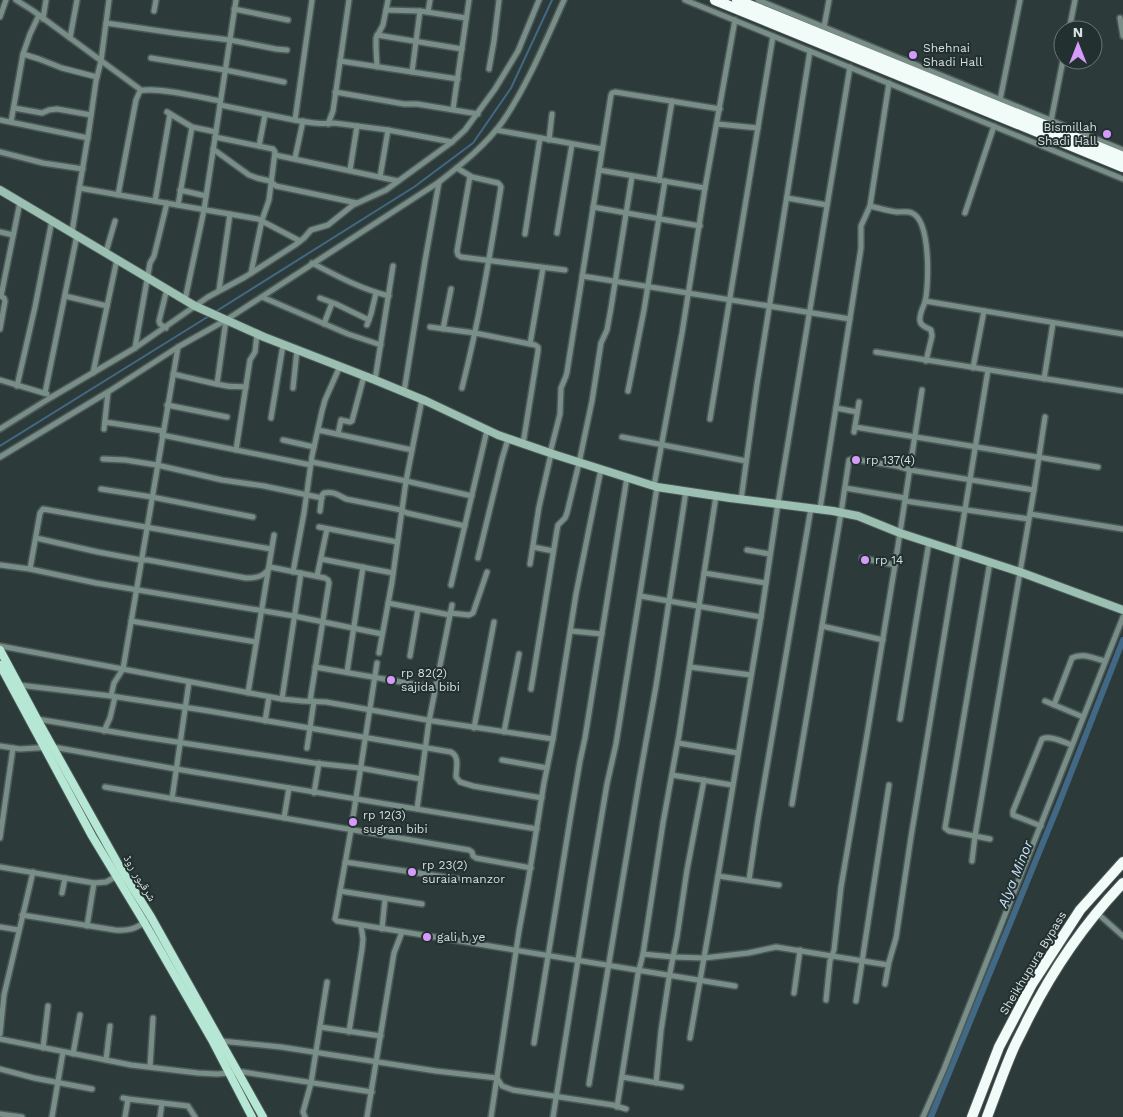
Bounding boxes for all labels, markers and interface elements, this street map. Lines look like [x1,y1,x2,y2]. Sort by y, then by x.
north arrow [1053,20,1103,70]
text: N [1073,24,1083,40]
place label: Shehnai Shadi Hall [923,41,983,69]
marker: Shehnai Shadi Hall [907,49,919,61]
place label: Bismillah Shadi Hall [1037,120,1097,148]
marker: Bismillah Shadi Hall [1101,128,1113,140]
place label: rp 137(4) [866,453,915,467]
marker: rp 137(4) [850,454,862,466]
place label: rp 14 [875,553,903,567]
marker: rp 14 [859,554,871,566]
place label: rp 82(2) sajida bibi [401,666,460,694]
marker: rp 82(2) sajida bibi [385,674,397,686]
place label: rp 12(3) sugran bibi [363,808,428,836]
marker: rp 12(3) sugran bibi [347,816,359,828]
water label: Alya Minor [994,838,1036,911]
street label: شرقپور روڈ [121,852,159,904]
place label: rp 23(2) suraia manzor [422,858,505,886]
marker: rp 23(2) suraia manzor [406,866,418,878]
street label: Sheikhupura Bypass [997,909,1069,1017]
place label: gali h ye [437,930,486,944]
marker: gali h ye [421,931,433,943]

